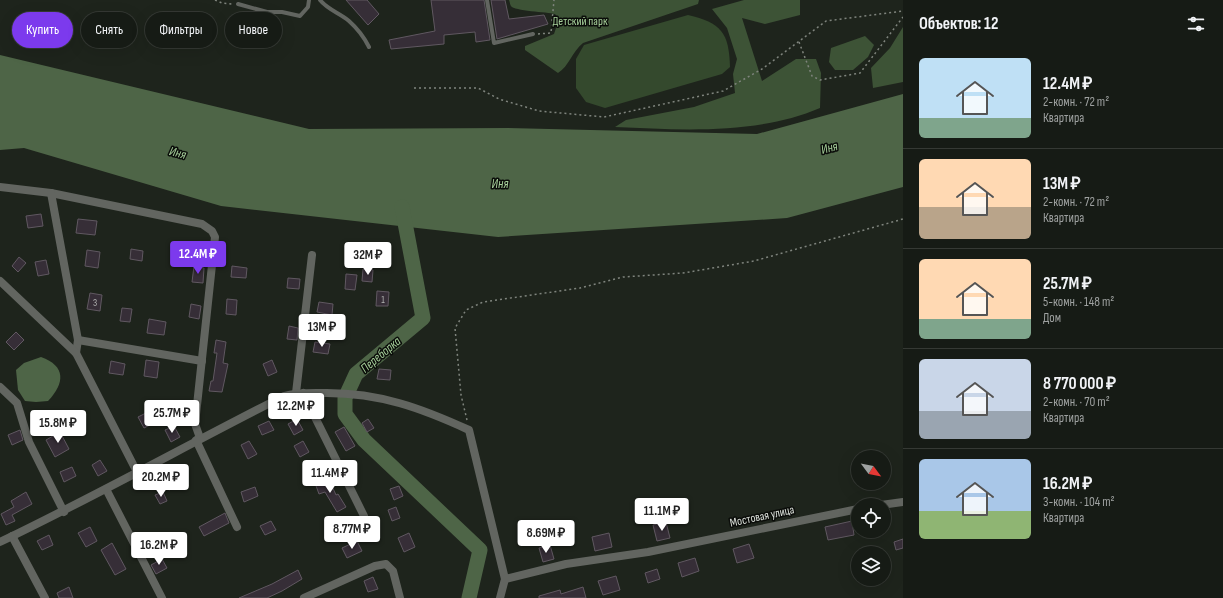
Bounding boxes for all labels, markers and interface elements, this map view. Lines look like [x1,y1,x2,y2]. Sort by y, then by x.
chip: Купить [12,12,73,48]
chip: Снять [81,12,137,48]
chip: Фильтры [145,12,217,48]
chip: Новое [225,12,282,48]
icon: filters [1185,13,1207,35]
park label: Детский парк [553,14,608,29]
text: Объектов: 12 [919,14,998,34]
icon: home [951,74,999,122]
text: 12.4M ₽ [1043,74,1092,94]
text: 2-комн. · 72 m² [1043,94,1109,110]
text: Квартира [1043,110,1084,126]
water label: Иня [819,138,839,158]
water label: Иня [168,143,188,163]
text: 13M ₽ [1043,174,1081,194]
icon: home [951,175,999,223]
water label: Иня [492,176,508,192]
text: 2-комн. · 72 m² [1043,194,1109,210]
text: Квартира [1043,210,1084,226]
pin: 12.4M ₽ [161,241,235,275]
pin: 32M ₽ [340,242,396,276]
text: 12.4M ₽ [179,246,217,262]
text: 32M ₽ [353,247,383,263]
text: 25.7M ₽ [1043,274,1092,294]
icon: home [951,275,999,323]
house number: 1 [381,294,385,306]
text: 5-комн. · 148 m² [1043,294,1114,310]
house number: 3 [93,297,97,309]
text: Дом [1043,310,1061,326]
pin: 13M ₽ [294,314,350,348]
text: 13M ₽ [308,319,336,335]
water label: Переборка [357,333,405,376]
text: 8 770 000 ₽ [1043,374,1116,394]
icon: home [951,375,999,423]
pin: 12.2M ₽ [259,393,333,427]
text: 2-комн. · 70 m² [1043,394,1110,410]
text: 12.2M ₽ [277,398,315,414]
pin: 25.7M ₽ [135,400,209,434]
text: 25.7M ₽ [153,405,191,421]
pin: 15.8M ₽ [21,410,95,444]
text: Квартира [1043,410,1084,426]
text: 15.8M ₽ [39,415,77,431]
north arrow [851,450,891,490]
map controls [851,450,891,586]
pin: 11.4M ₽ [293,460,367,494]
pin: 20.2M ₽ [124,464,198,498]
text: 11.4M ₽ [311,465,349,481]
text: 20.2M ₽ [142,469,180,485]
text: 16.2M ₽ [1043,474,1092,494]
icon: home [951,475,999,523]
text: 3-комн. · 104 m² [1043,494,1115,510]
pin: 11.1M ₽ [625,498,699,532]
button: locate [851,498,891,538]
street label: Мостовая улица [729,502,796,531]
text: 11.1M ₽ [644,503,680,519]
text: Квартира [1043,510,1084,526]
pin: 8.77M ₽ [315,516,389,550]
pin: 8.69M ₽ [509,520,583,554]
text: 8.77M ₽ [333,521,371,537]
text: 8.69M ₽ [527,525,565,541]
pin: 16.2M ₽ [122,532,196,566]
text: 16.2M ₽ [140,537,178,553]
button: layers [851,546,891,586]

